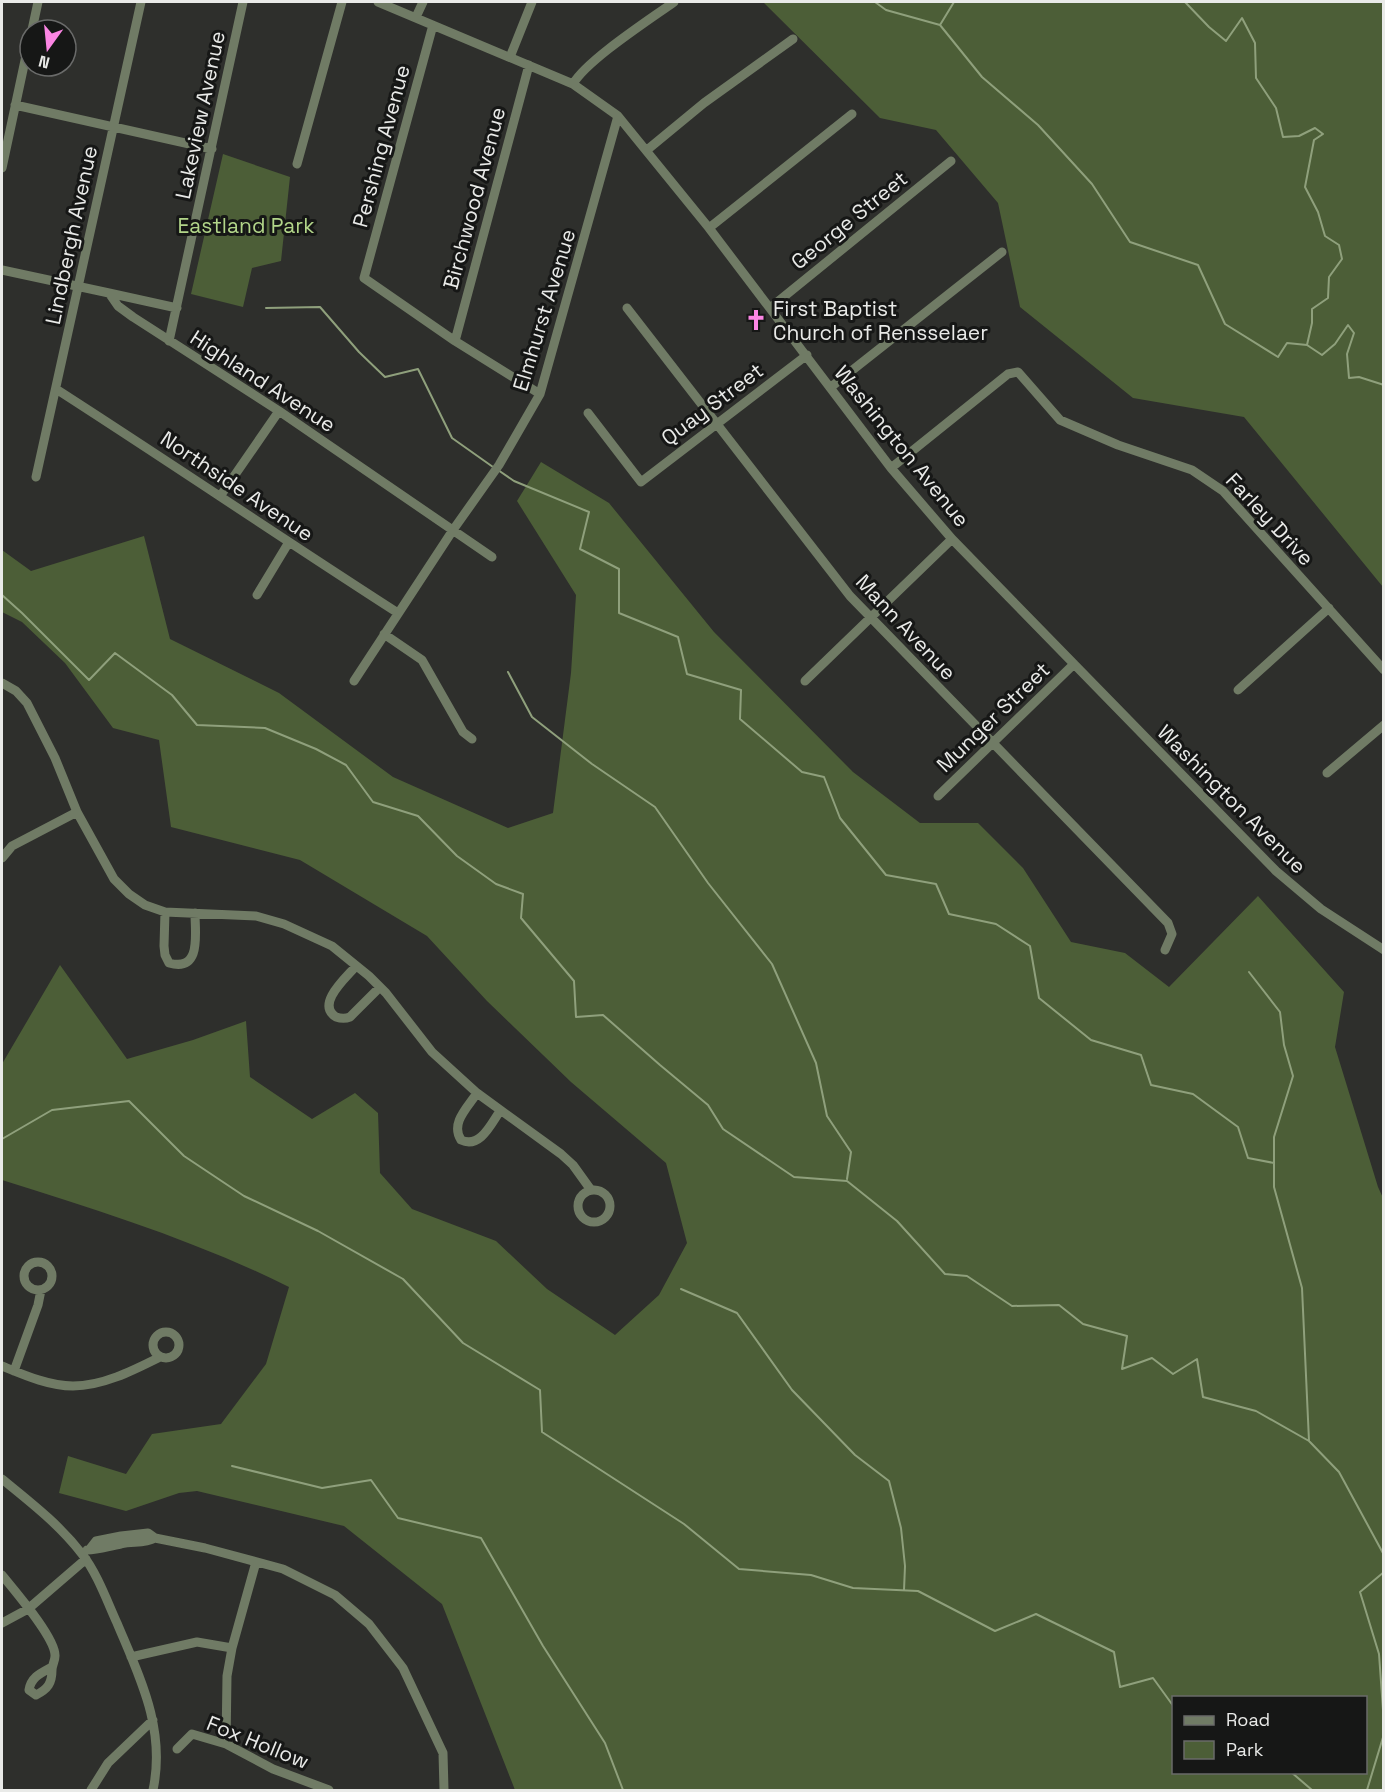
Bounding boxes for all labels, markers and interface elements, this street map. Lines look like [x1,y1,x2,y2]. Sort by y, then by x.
north arrow [18,18,78,78]
street label: Lakeview Avenue [169,29,231,201]
text: N [36,50,52,74]
street label: Pershing Avenue [346,62,416,230]
street label: Birchwood Avenue [437,104,511,292]
street label: Lindbergh Avenue [39,143,103,327]
street label: George Street [785,165,913,275]
park label: Eastland Park [178,212,315,239]
street label: Elmhurst Avenue [507,226,581,394]
place label: First Baptist Church of Rensselaer [773,295,988,346]
church icon: First Baptist Church of Rensselaer [744,308,768,332]
street label: Highland Avenue [185,324,341,438]
street label: Quay Street [656,357,768,451]
street label: Washington Avenue [829,360,975,532]
street label: Northside Avenue [155,425,319,547]
street label: Farley Drive [1220,467,1320,571]
street label: Mann Avenue [850,568,962,686]
street label: Munger Street [931,656,1055,778]
street label: Washington Avenue [1152,719,1312,879]
legend [1172,1696,1367,1774]
text: Road [1226,1708,1270,1731]
street label: Fox Hollow [203,1709,313,1775]
text: Park [1226,1738,1264,1761]

